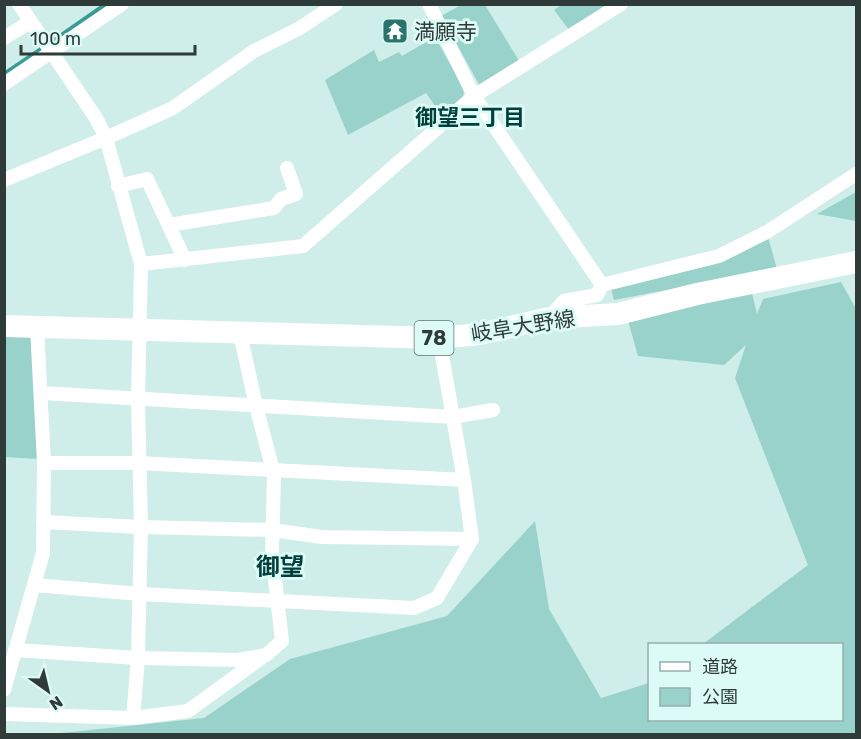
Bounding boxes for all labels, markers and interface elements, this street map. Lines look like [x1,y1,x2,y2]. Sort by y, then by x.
temple icon: 満願寺 [380,16,410,46]
scale bar [21,18,195,56]
place label: 満願寺 [414,19,477,44]
text: 100 m [30,28,81,50]
district label: 御望三丁目 [415,104,525,131]
street label: 岐阜大野線 [469,305,577,347]
road number: 78 [414,321,454,355]
district label: 御望 [256,553,304,581]
legend [648,643,843,721]
text: 道路 [702,656,738,678]
north arrow [18,661,78,721]
text: 公園 [702,686,738,708]
text: N [46,692,66,714]

